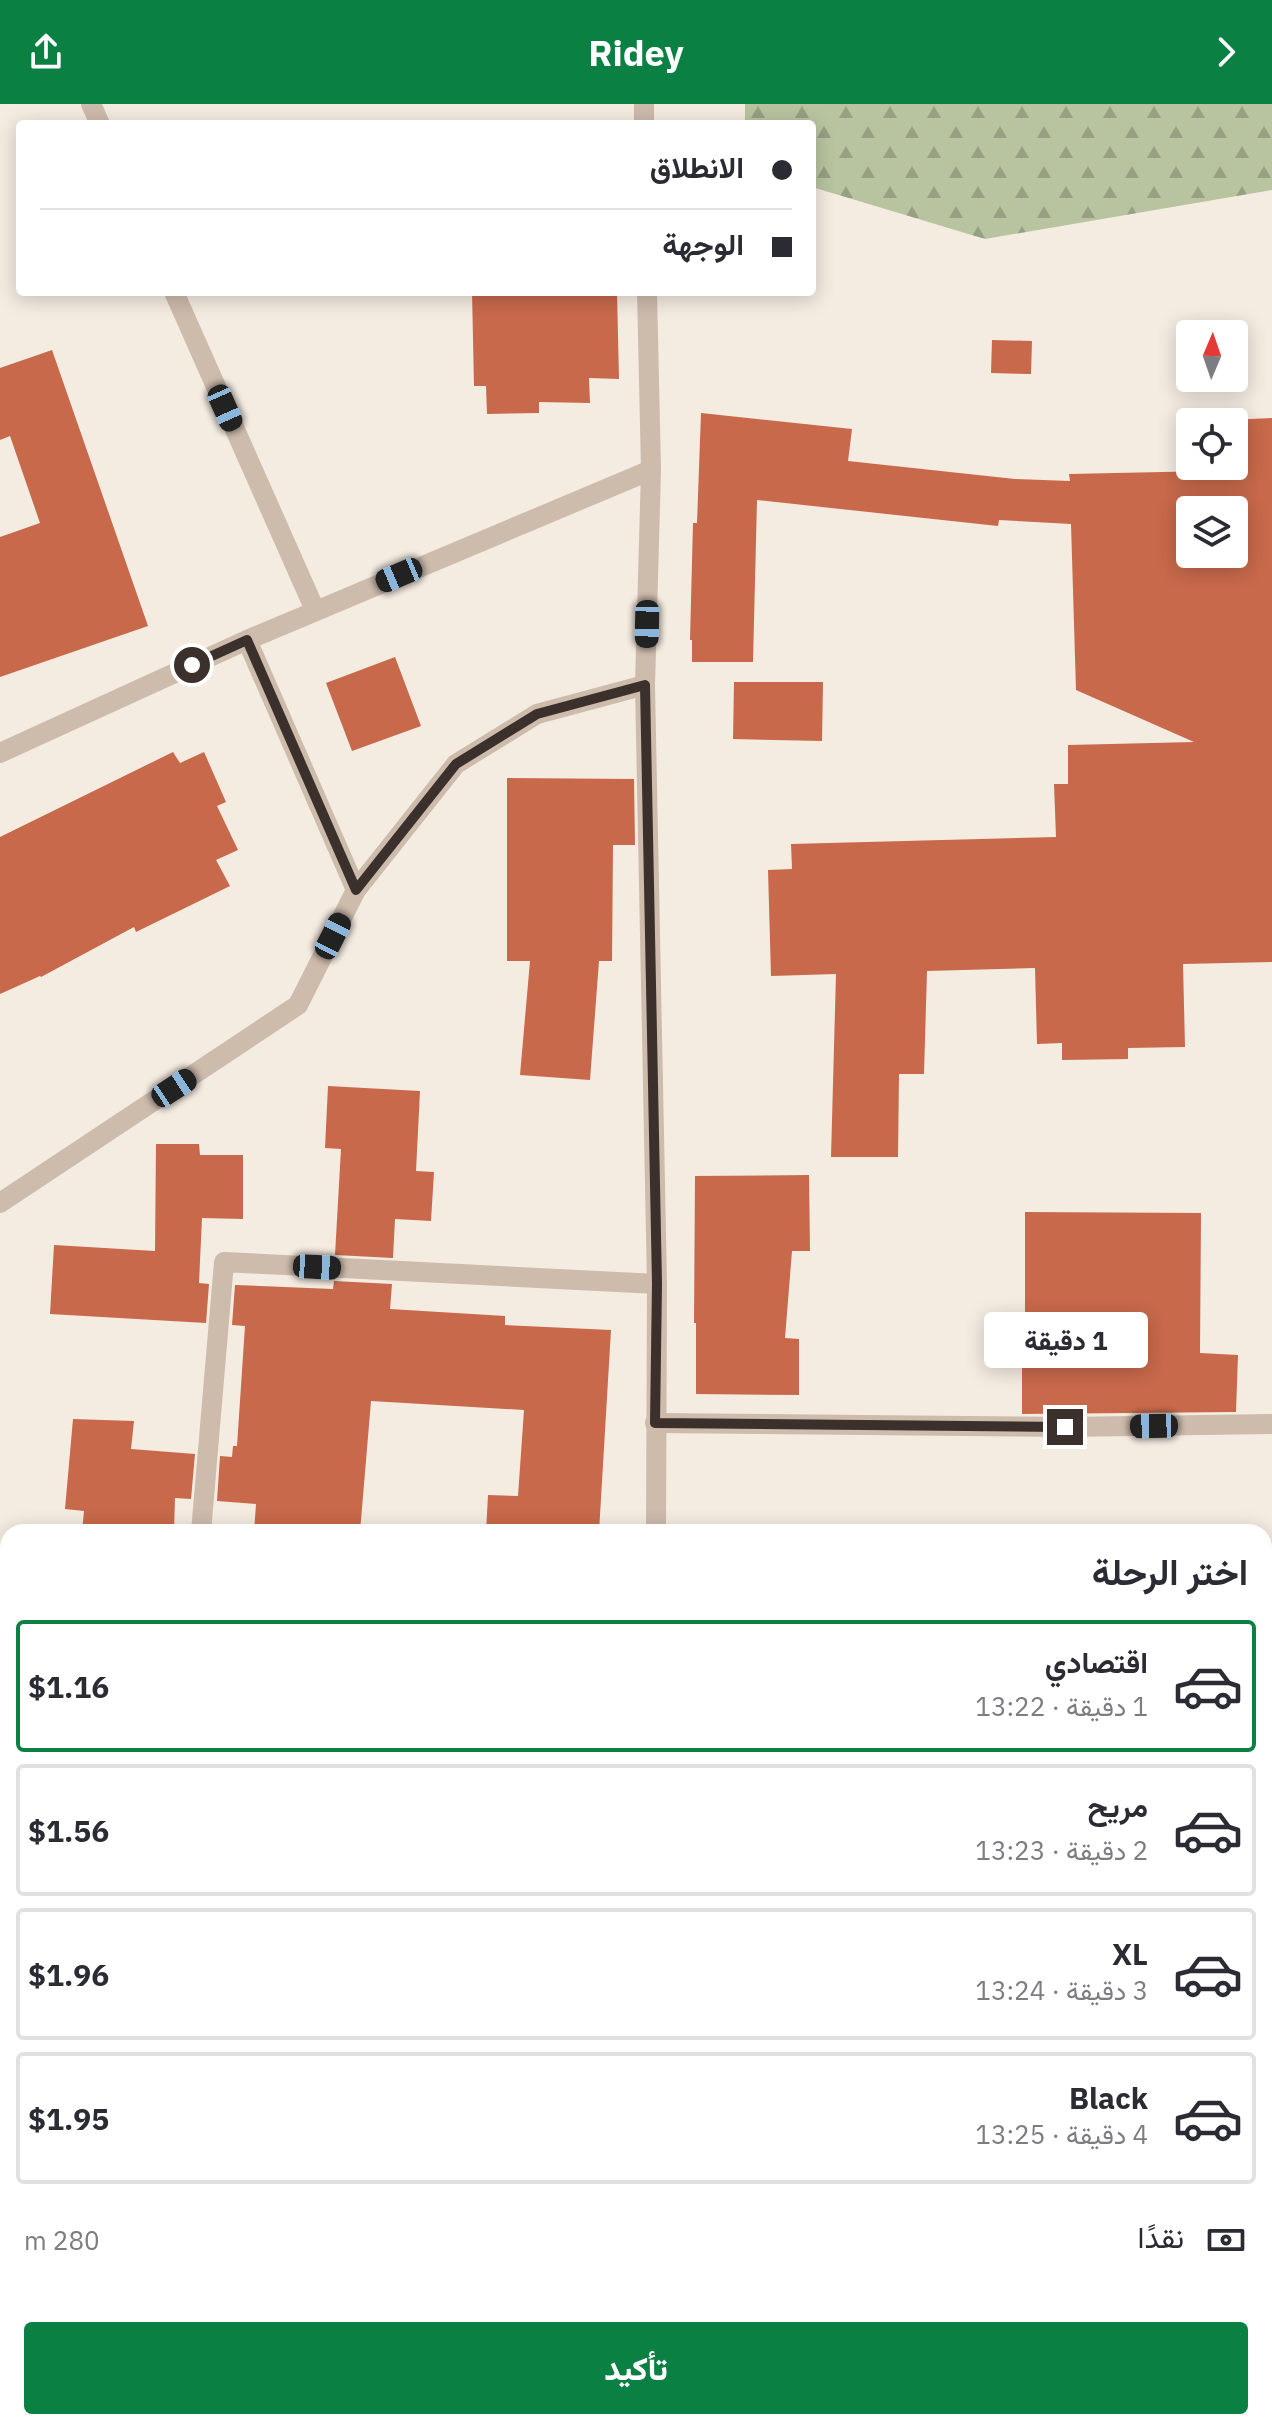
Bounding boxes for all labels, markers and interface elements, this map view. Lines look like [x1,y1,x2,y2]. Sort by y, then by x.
text: Ridey [588,29,684,76]
icon: share [24,30,68,74]
icon: forward [1204,30,1248,74]
text: الانطلاق [650,147,744,186]
text: الوجهة [662,224,744,263]
north arrow [1176,320,1248,392]
map controls [1176,320,1248,568]
car [204,381,246,435]
button: locate [1176,408,1248,480]
button: layers [1176,496,1248,568]
car [372,555,426,595]
car [635,600,659,648]
route start [174,647,210,683]
car [311,909,355,963]
car [147,1065,201,1111]
car [292,1254,342,1280]
callout: 1 دقيقة [983,1311,1147,1367]
text: 1 دقيقة [1024,1323,1108,1357]
route end [1047,1409,1083,1445]
car [1130,1414,1178,1438]
text: اختر الرحلة [1092,1548,1248,1595]
text: اقتصادي [1045,1642,1148,1681]
icon: car [1172,1650,1244,1722]
text: $1.16 [28,1667,109,1706]
text: 1 دقيقة · 13:22 [975,1689,1148,1723]
text: مريح [1088,1786,1148,1825]
icon: car [1172,1794,1244,1866]
text: $1.56 [28,1811,109,1850]
text: 2 دقيقة · 13:23 [975,1833,1148,1867]
text: XL [1112,1934,1148,1973]
icon: car [1172,1938,1244,2010]
text: $1.96 [28,1955,109,1994]
text: 3 دقيقة · 13:24 [975,1973,1148,2007]
text: Black [1069,2078,1148,2117]
icon: car [1172,2082,1244,2154]
text: $1.95 [28,2099,109,2138]
text: 4 دقيقة · 13:25 [975,2117,1148,2151]
text: نقدًا [1138,2217,1184,2256]
icon: cash [1204,2218,1248,2262]
text: 280 m [24,2223,100,2257]
button: تأكيد [24,2322,1248,2414]

